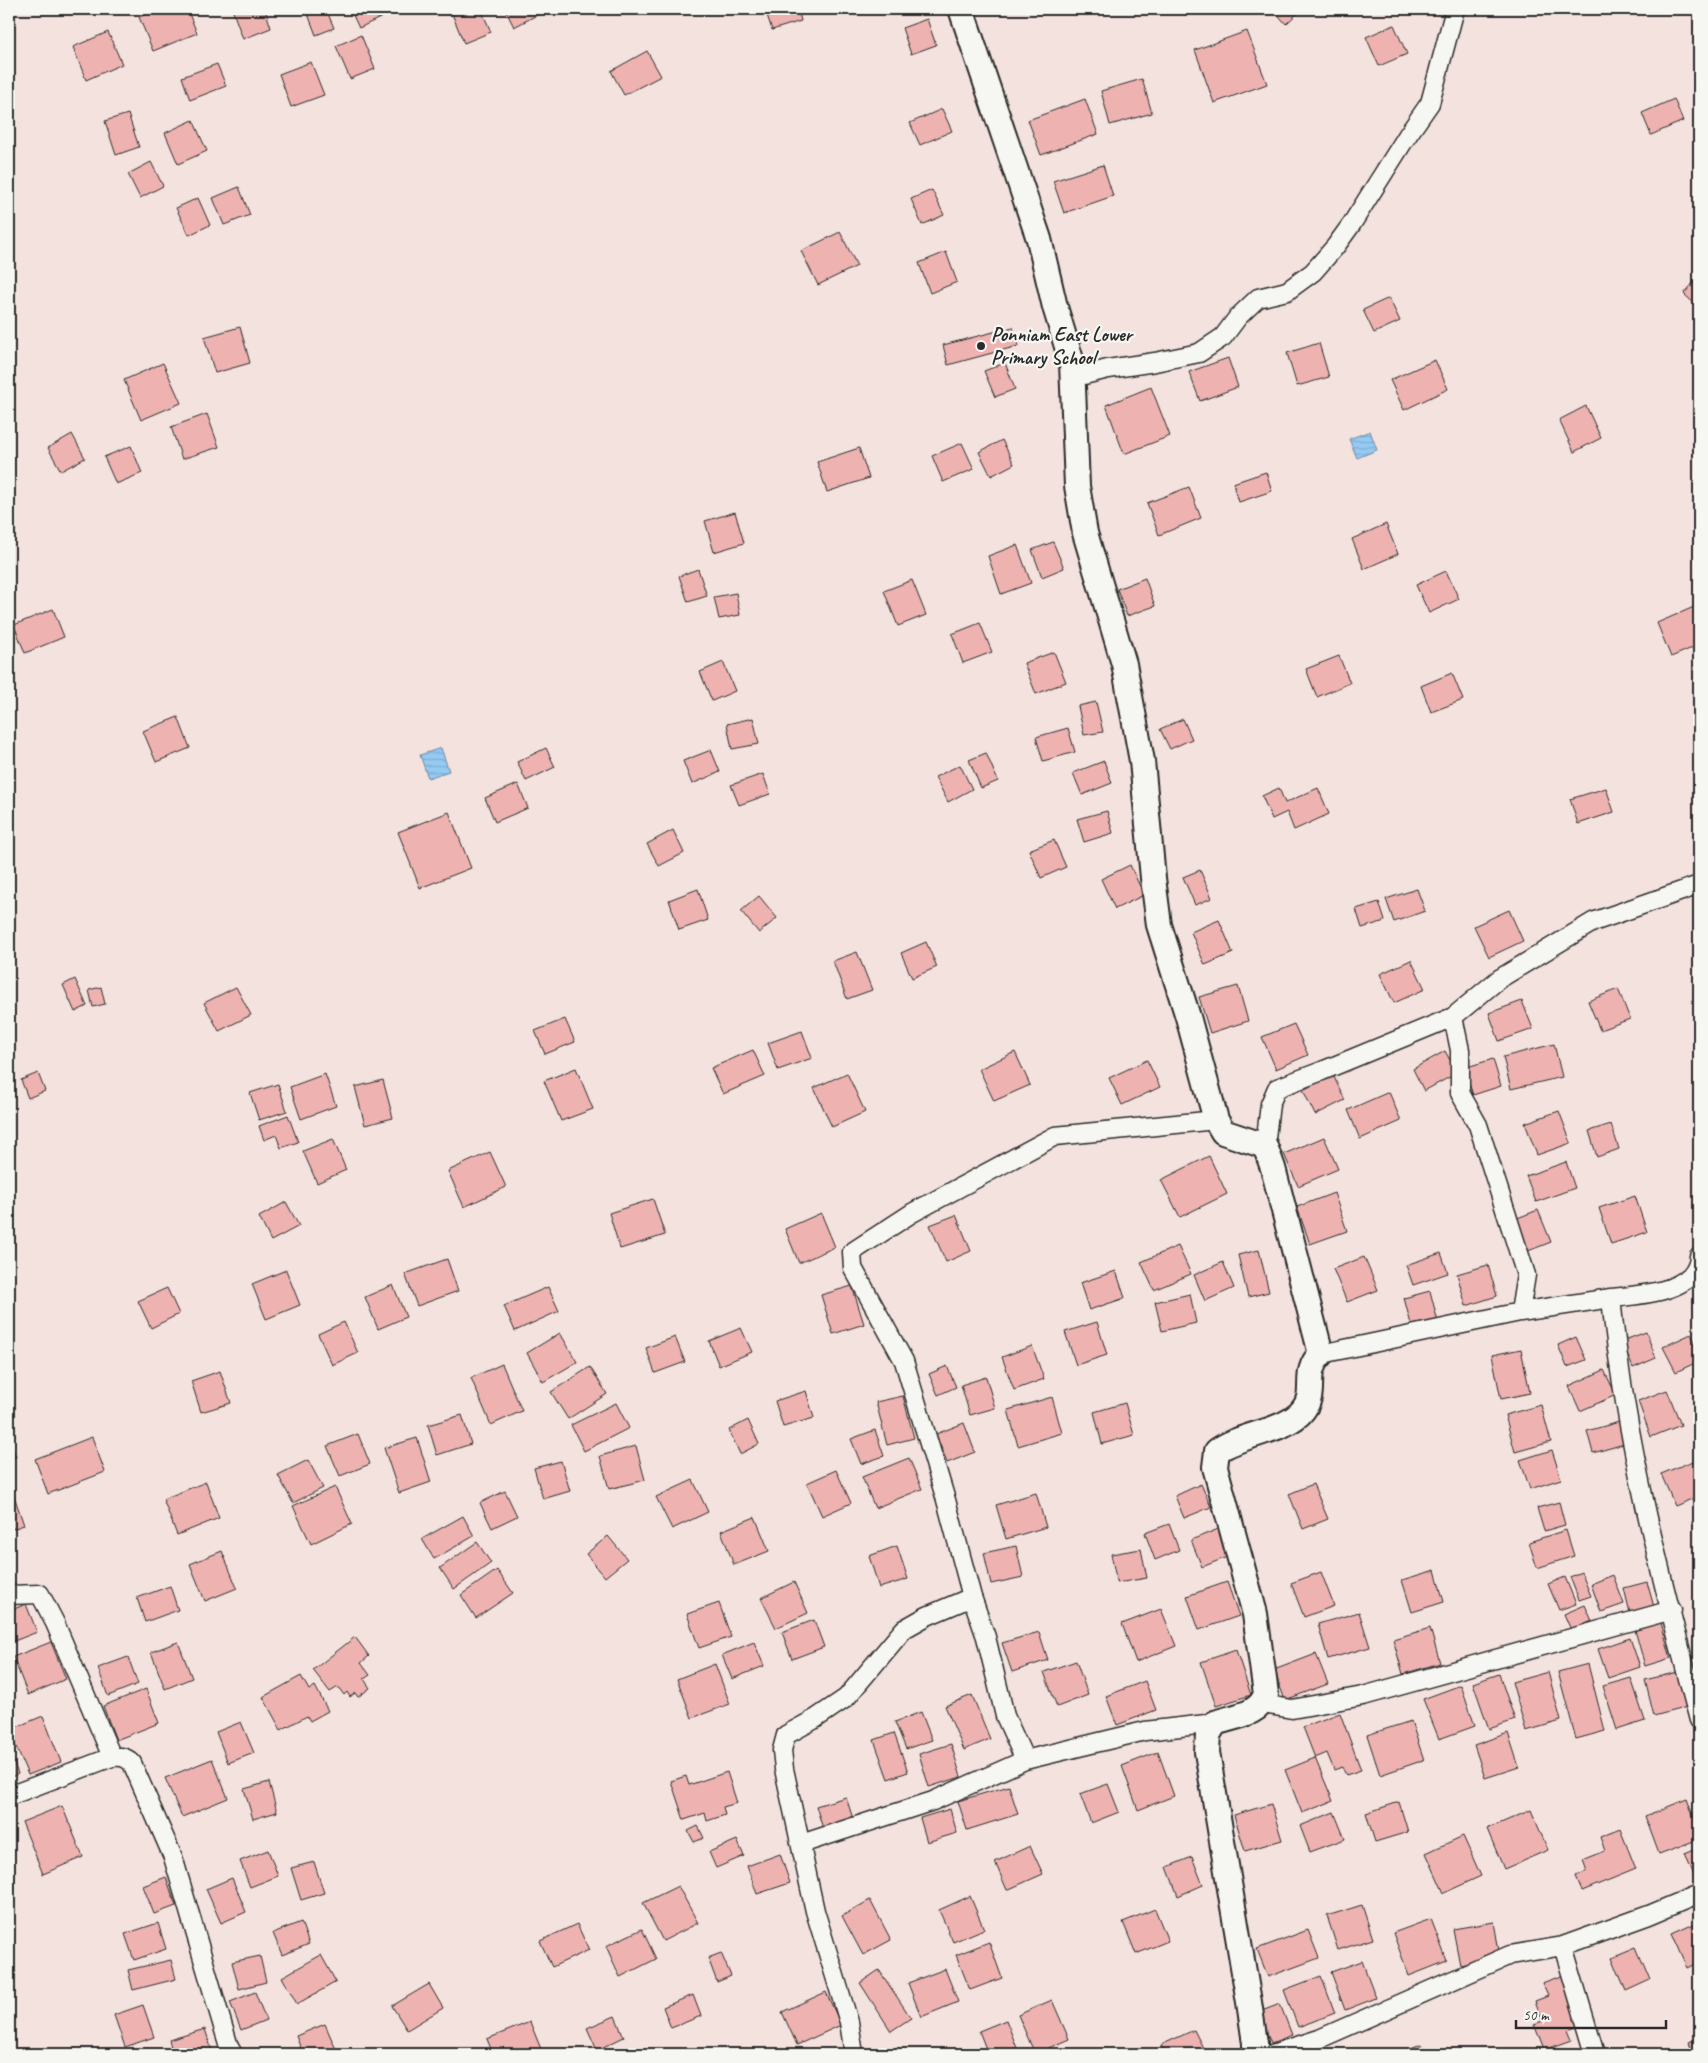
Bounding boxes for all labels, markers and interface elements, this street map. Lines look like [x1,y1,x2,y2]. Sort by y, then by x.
place label: Ponniam East Lower Primary School [991,322,1135,370]
marker: Ponniam East Lower Primary School [975,340,987,352]
scale bar [1516,1998,1666,2030]
text: 50 m [1523,2006,1550,2025]

